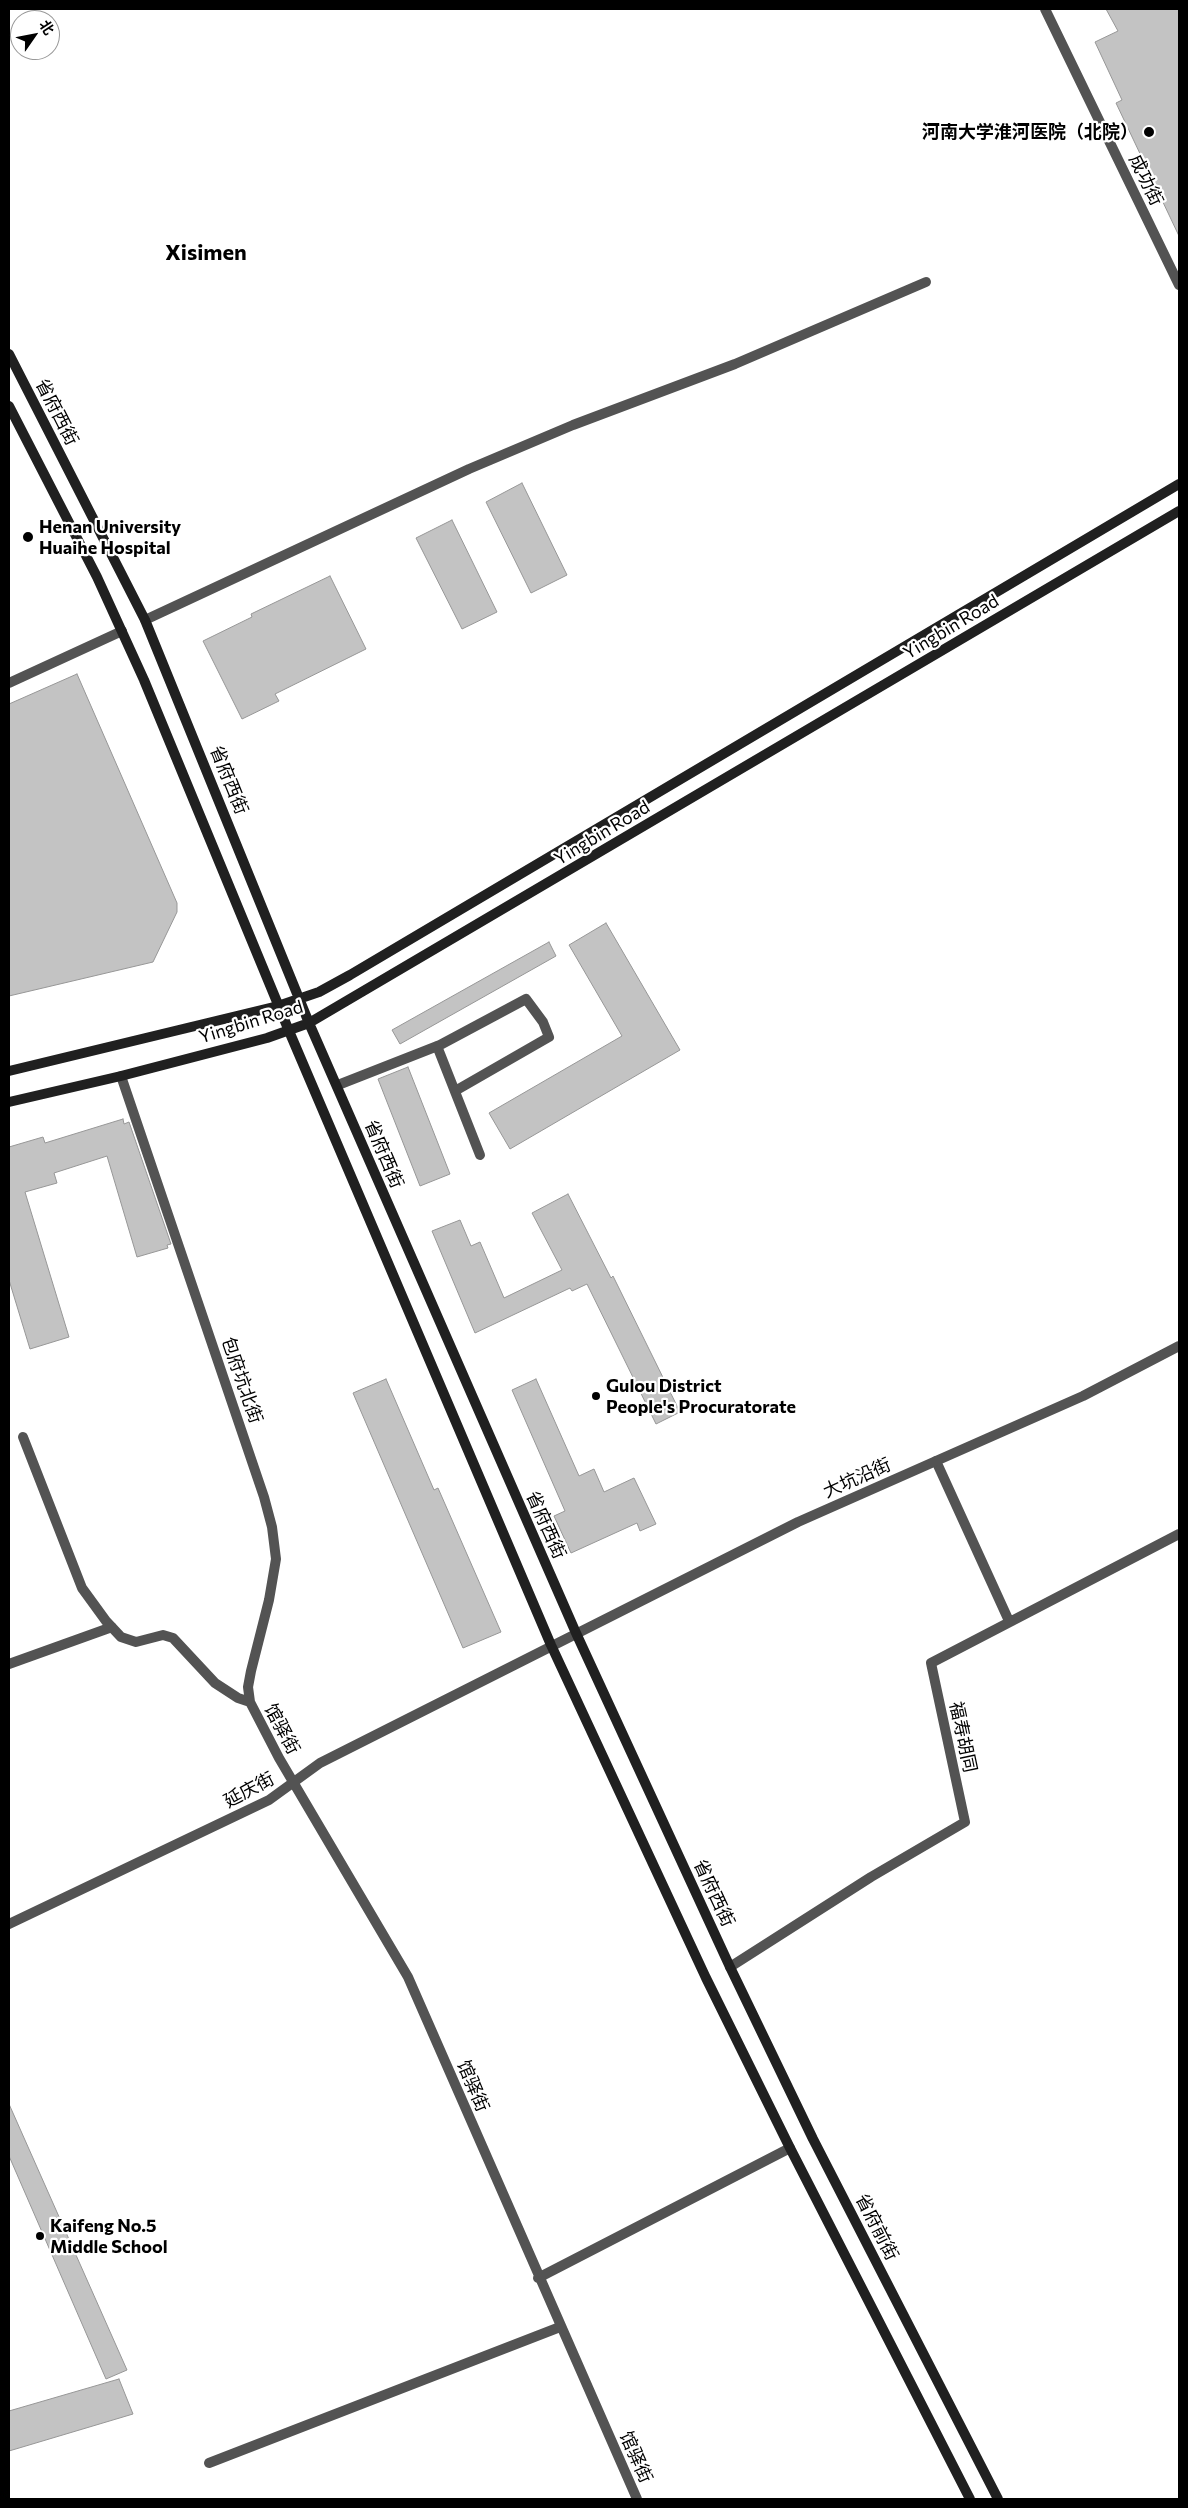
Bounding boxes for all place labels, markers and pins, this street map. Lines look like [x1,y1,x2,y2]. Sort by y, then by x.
place label: 河南大学淮河医院（北院） [922,121,1138,143]
marker: 河南大学淮河医院（北院） [1142,125,1156,139]
place label: Henan University Huaihe Hospital [39,516,181,558]
marker: Henan University Huaihe Hospital [21,530,35,544]
place label: Gulou District People's Procuratorate [606,1375,796,1418]
marker: Gulou District People's Procuratorate [590,1390,602,1402]
place label: Kaifeng No.5 Middle School [50,2215,168,2258]
marker: Kaifeng No.5 Middle School [34,2230,46,2242]

